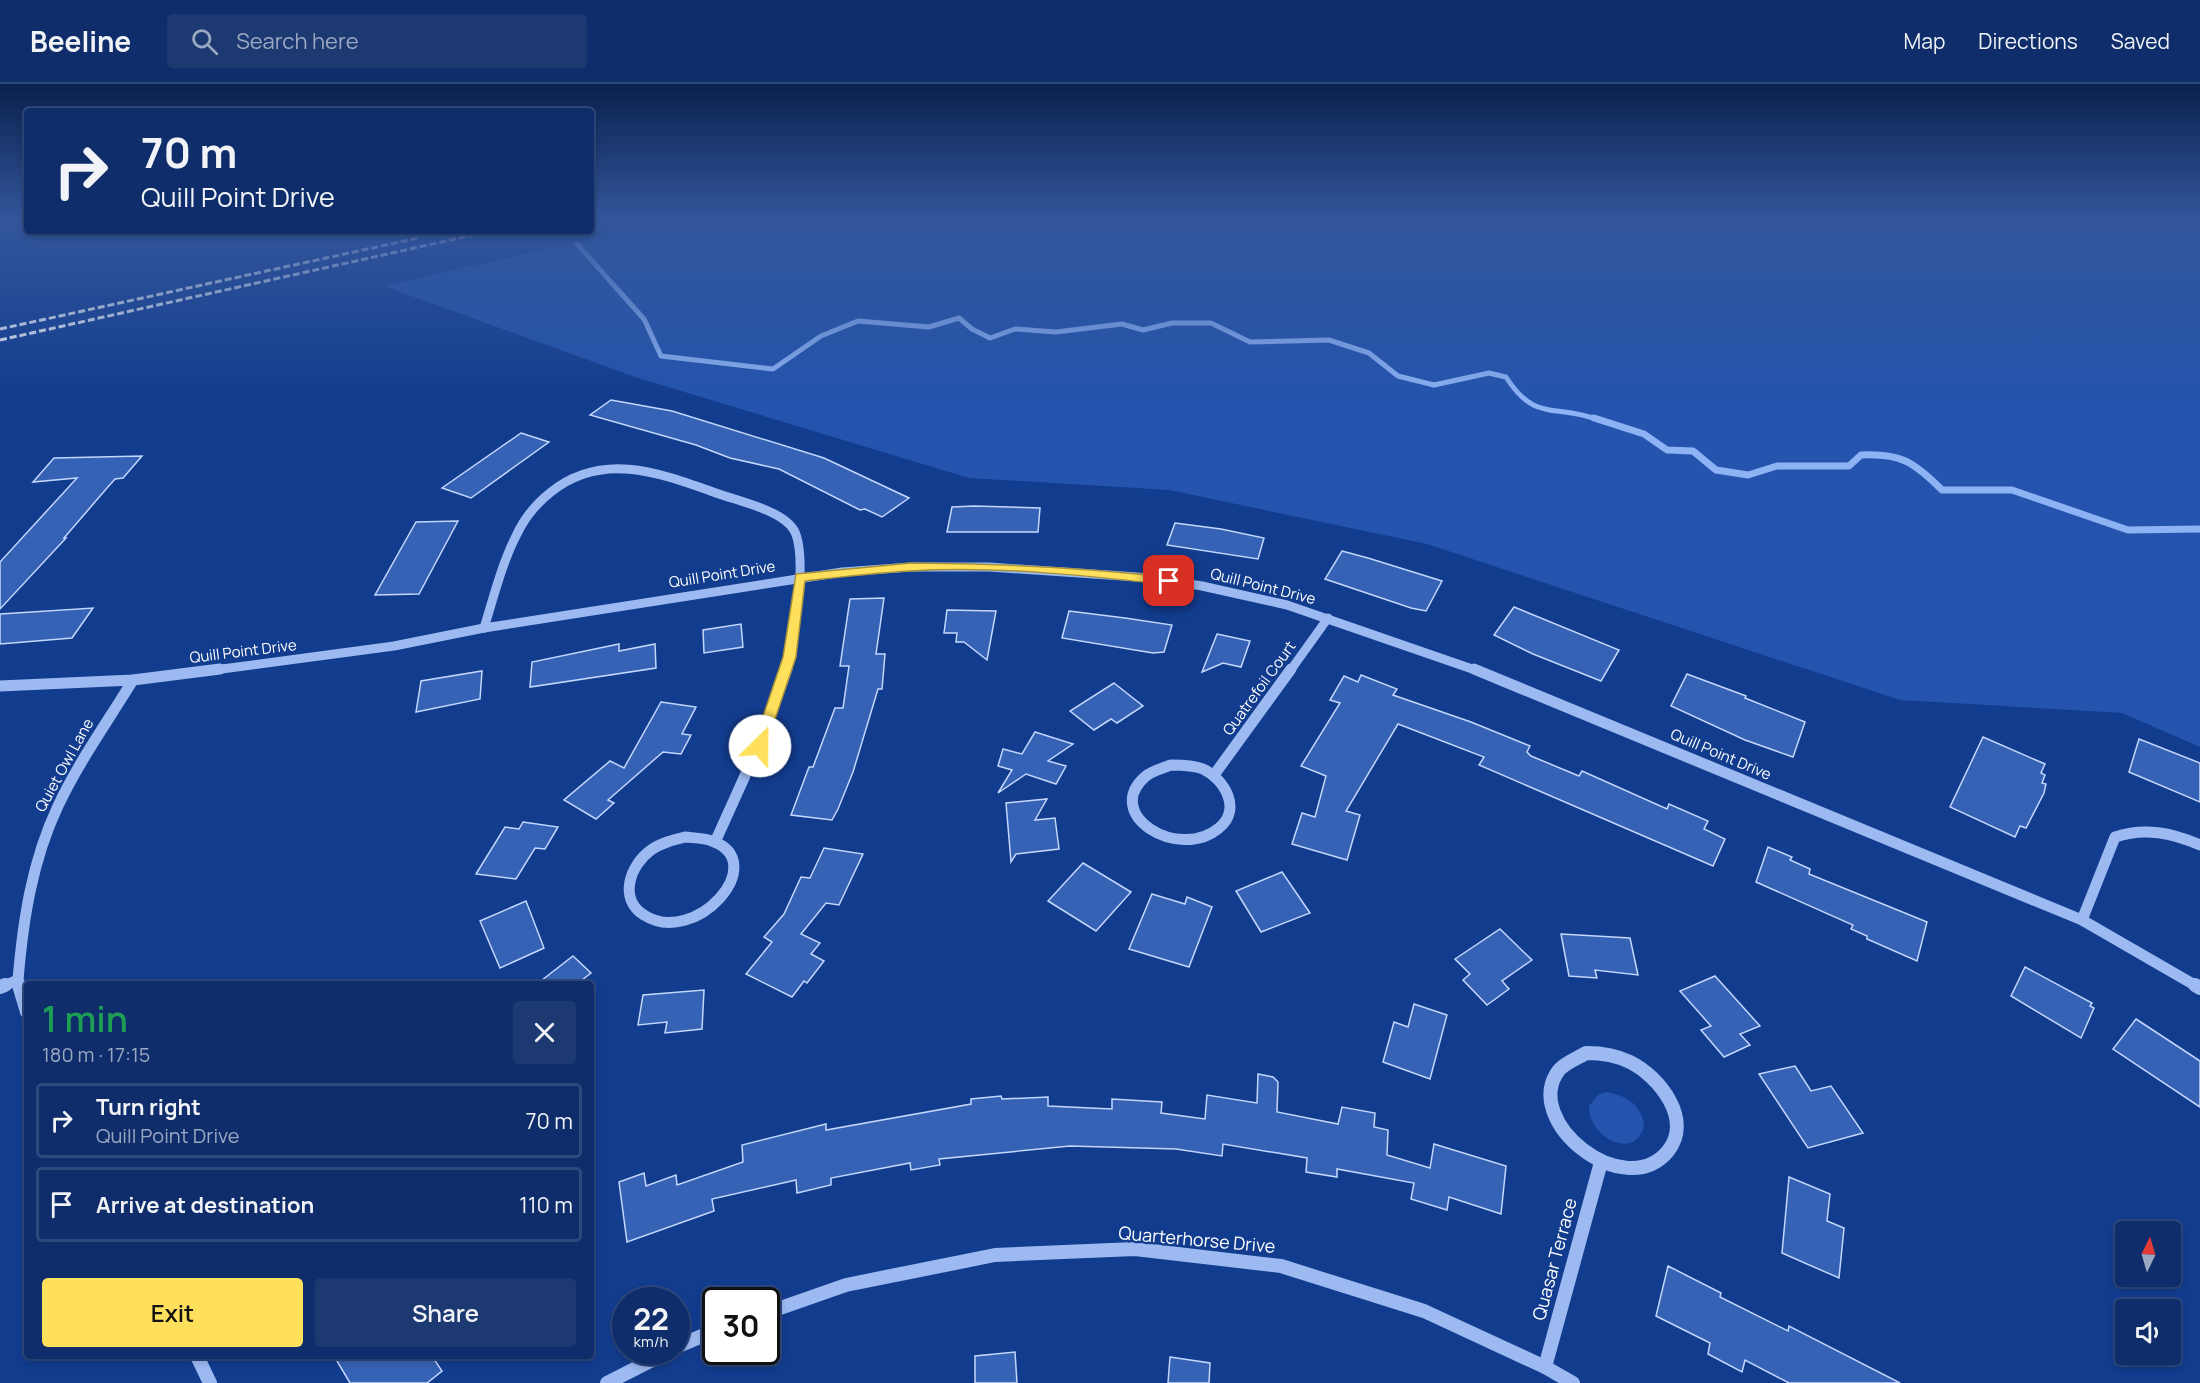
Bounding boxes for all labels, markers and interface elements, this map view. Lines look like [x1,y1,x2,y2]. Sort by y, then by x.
search box [167,14,587,68]
text: Beeline [30,22,131,60]
icon: search [188,25,221,58]
text: Search here [236,26,359,56]
text: Map [1904,27,1945,55]
text: Directions [1978,27,2078,55]
text: Saved [2111,27,2170,55]
text: 70 m [141,123,237,181]
icon: right [42,132,120,210]
text: Quill Point Drive [141,178,335,215]
street label: Quill Point Drive [667,555,777,593]
pin [1143,555,1194,606]
street label: Quill Point Drive [1208,563,1318,609]
icon: arrive [1152,564,1185,597]
street label: Quill Point Drive [188,634,298,668]
street label: Quatrefoil Court [1218,637,1300,739]
street label: Quiet Owl Lane [30,714,98,815]
position arrow [728,714,792,778]
street label: Quill Point Drive [1667,723,1775,785]
text: 1 min [42,994,128,1043]
button: close [513,1001,576,1064]
text: 180 m · 17:15 [42,1041,150,1068]
text: Turn right [96,1092,201,1122]
icon: right [45,1104,78,1137]
text: 70 m [525,1106,573,1136]
text: Quill Point Drive [96,1122,240,1149]
icon: arrive [45,1188,78,1221]
text: Arrive at destination [96,1190,314,1220]
text: 110 m [519,1190,573,1220]
street label: Quasar Terrace [1526,1195,1582,1323]
street label: Quarterhorse Drive [1118,1220,1276,1258]
north arrow [2115,1221,2181,1287]
map controls [2115,1221,2181,1365]
button: Exit [42,1278,303,1347]
button: Share [315,1278,576,1347]
speed limit sign: 30 [702,1287,780,1365]
text: 22 [633,1298,669,1339]
button: sound [2115,1299,2181,1365]
text: km/h [634,1331,668,1352]

